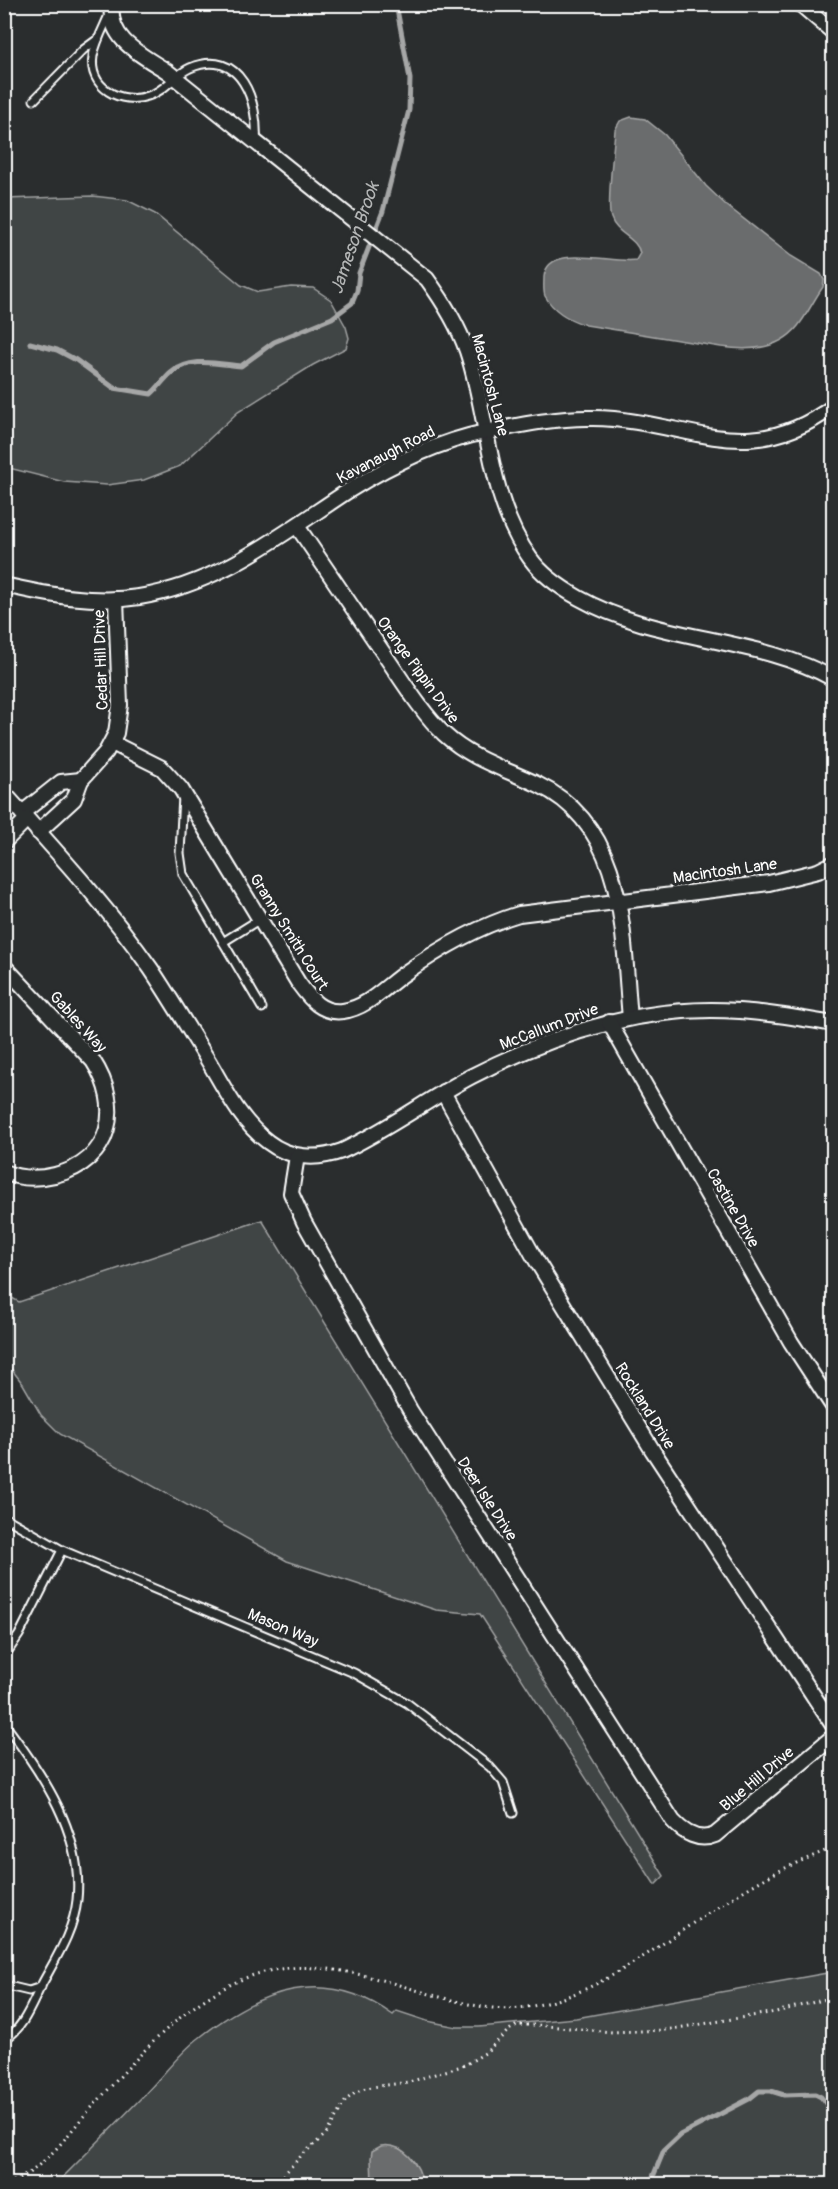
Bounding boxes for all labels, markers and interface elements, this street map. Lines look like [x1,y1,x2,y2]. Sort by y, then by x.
water label: Jameson Brook [325,178,385,297]
street label: Macintosh Lane [467,332,513,438]
street label: Kavanaugh Road [333,422,439,488]
street label: Cedar Hill Drive [89,609,113,711]
street label: Orange Pippin Drive [372,613,464,728]
street label: Macintosh Lane [672,854,778,888]
street label: Granny Smith Court [245,870,333,995]
street label: Gables Way [45,987,111,1057]
street label: McCallum Drive [497,999,601,1055]
street label: Castine Drive [702,1165,764,1251]
street label: Rockland Drive [611,1359,679,1453]
street label: Deer Isle Drive [452,1453,522,1545]
street label: Mason Way [245,1604,322,1652]
street label: Blue Hill Drive [716,1742,798,1816]

